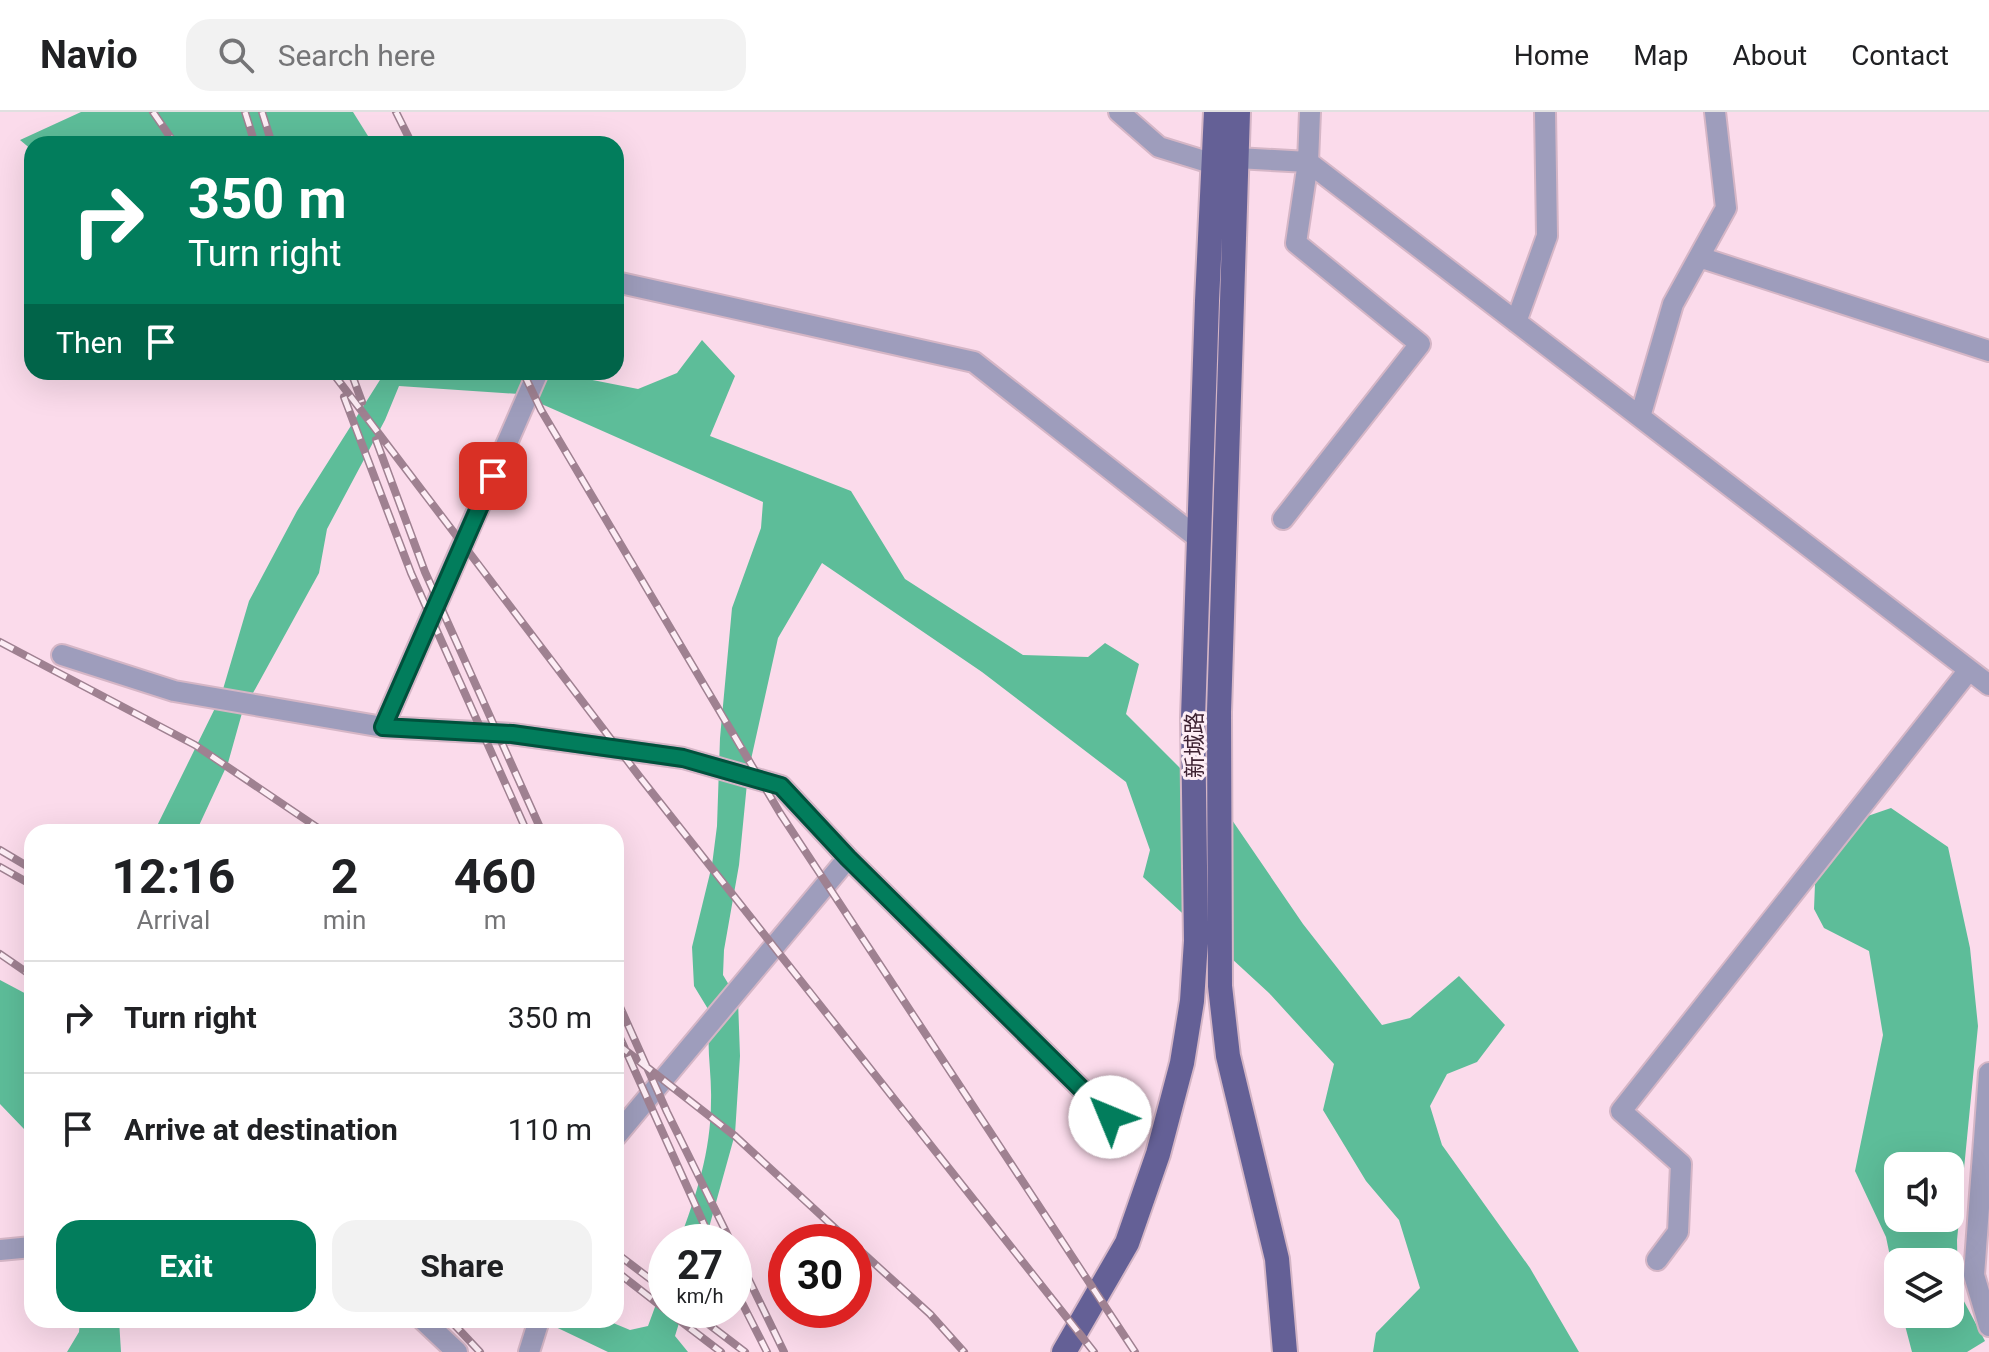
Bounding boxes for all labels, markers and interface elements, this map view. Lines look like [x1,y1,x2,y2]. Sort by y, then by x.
search box [186,19,746,91]
text: Navio [40,33,138,77]
icon: search [214,33,258,77]
text: Search here [278,38,435,73]
text: Home [1514,39,1589,72]
text: Map [1633,39,1689,72]
text: About [1733,39,1807,72]
text: Contact [1851,39,1949,72]
text: 350 m [188,166,347,232]
icon: right [56,168,160,272]
text: Turn right [188,233,341,275]
icon: arrive [139,320,183,364]
text: Then [56,325,123,360]
pin [459,442,527,510]
icon: arrive [471,454,515,498]
street label: 新城路 [1182,712,1207,778]
text: 12:16 [112,848,235,905]
text: 2 [331,848,358,905]
text: 460 [454,848,536,905]
text: Arrival [137,905,210,935]
text: min [323,905,366,935]
text: m [484,905,507,935]
icon: right [56,995,100,1039]
text: Turn right [124,1000,257,1035]
text: 350 m [508,1000,592,1035]
position arrow [1068,1075,1152,1159]
icon: arrive [56,1107,100,1151]
text: Arrive at destination [124,1112,398,1147]
text: 110 m [508,1112,592,1147]
map controls [1884,1152,1964,1328]
button: sound [1884,1152,1964,1232]
button: Exit [56,1220,316,1312]
button: Share [332,1220,592,1312]
speed limit sign: 30 [768,1224,872,1328]
text: 27 [677,1242,723,1289]
button: layers [1884,1248,1964,1328]
text: km/h [677,1284,723,1308]

